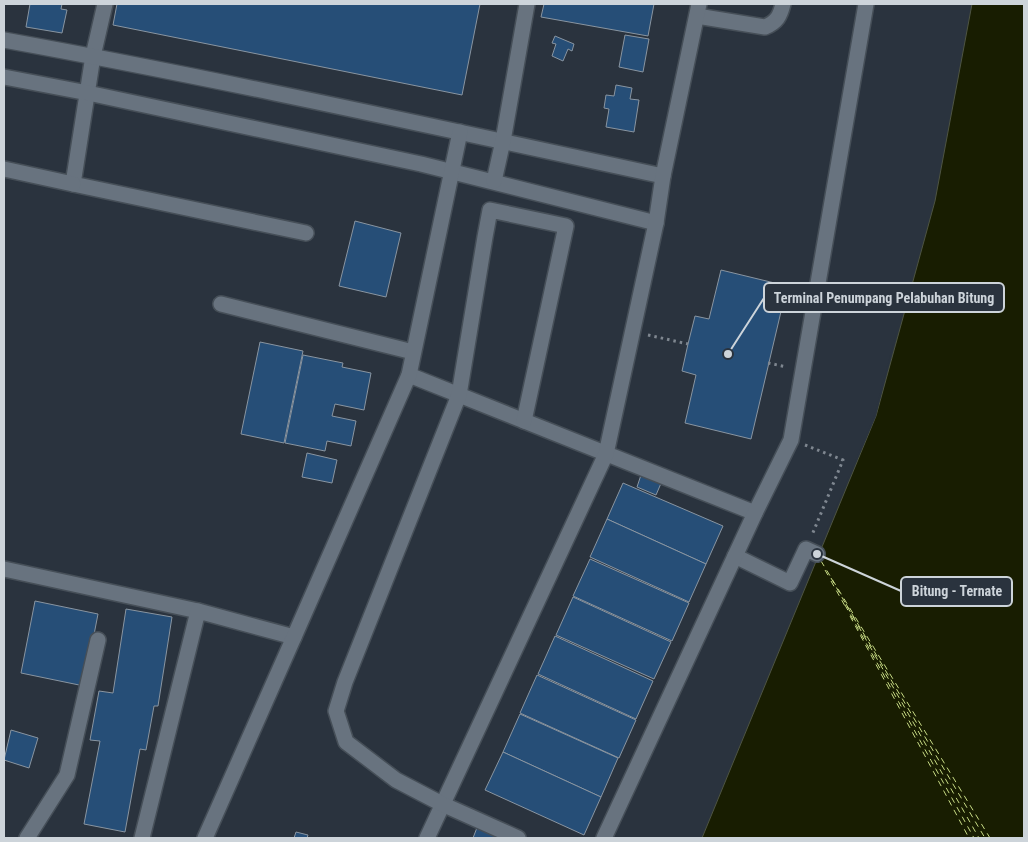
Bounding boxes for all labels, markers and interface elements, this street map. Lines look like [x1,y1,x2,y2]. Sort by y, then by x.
callout: Terminal Penumpang Pelabuhan Bitung [764,283,1004,312]
text: Terminal Penumpang Pelabuhan Bitung [774,290,994,306]
callout: Bitung - Ternate [901,577,1012,606]
text: Bitung - Ternate [912,583,1002,599]

